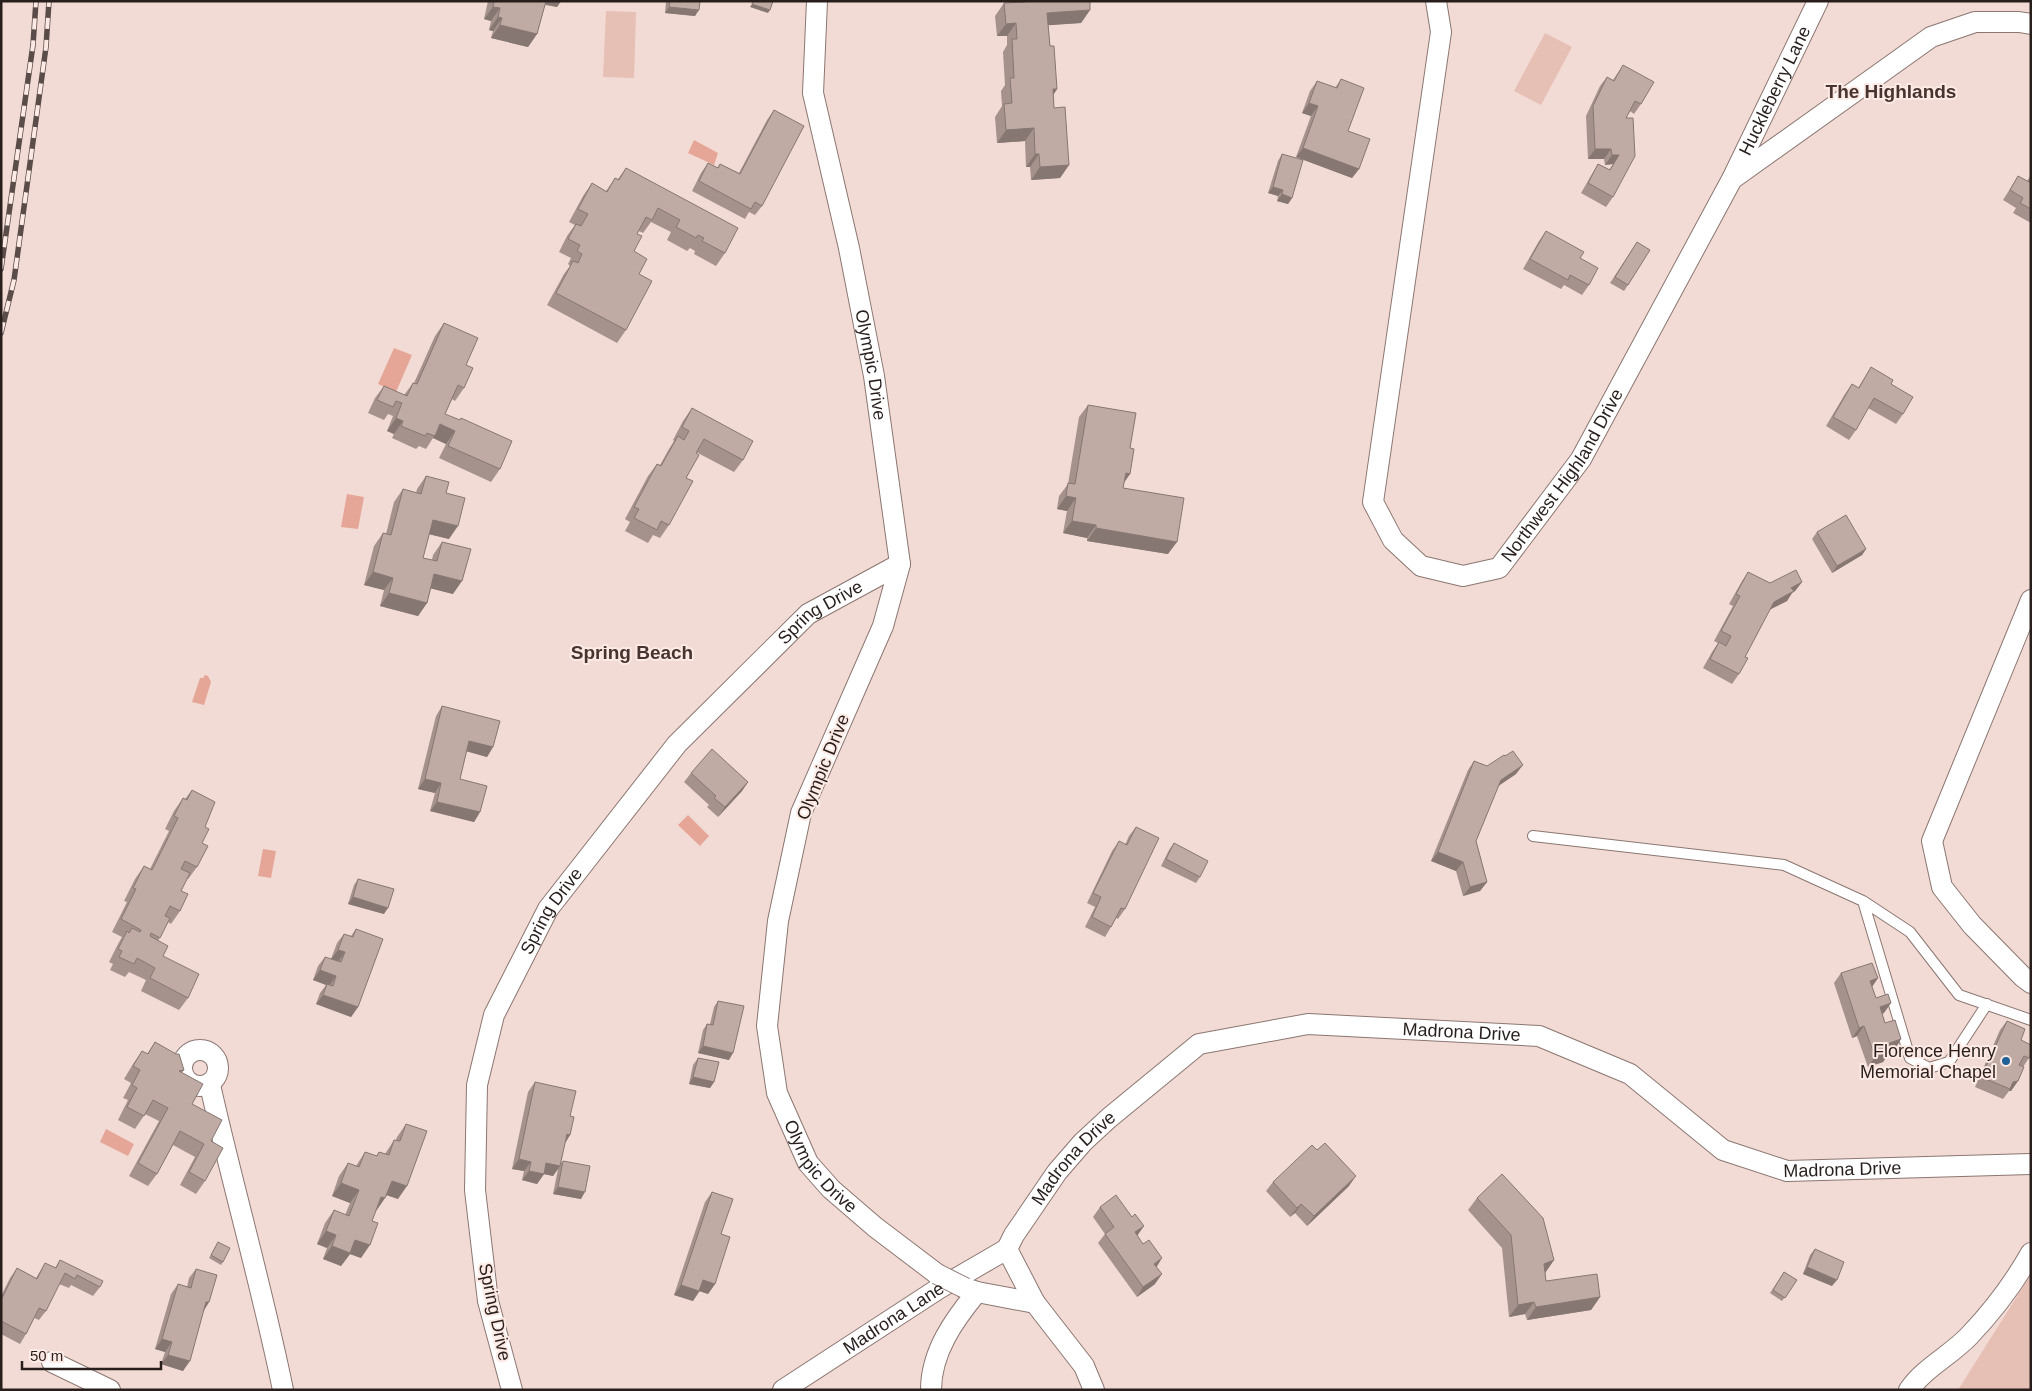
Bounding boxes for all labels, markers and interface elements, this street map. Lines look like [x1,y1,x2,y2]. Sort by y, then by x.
street label: Huckleberry Lane [1735,23,1814,158]
district label: The Highlands [1826,81,1956,102]
street label: Olympic Drive [851,308,890,421]
street label: Northwest Highland Drive [1497,385,1627,566]
street label: Spring Drive [774,576,866,648]
district label: Spring Beach [571,642,693,663]
street label: Olympic Drive [793,711,853,823]
street label: Spring Drive [517,864,586,958]
street label: Madrona Drive [1402,1019,1521,1045]
place label: Florence Henry Memorial Chapel [1860,1041,1996,1082]
marker: Florence Henry Memorial Chapel [2000,1055,2012,1067]
street label: Madrona Drive [1027,1107,1119,1209]
street label: Olympic Drive [780,1117,861,1217]
street label: Madrona Drive [1783,1158,1902,1181]
street label: Spring Drive [475,1261,515,1363]
street label: Madrona Lane [839,1278,947,1358]
scale bar [22,1338,161,1370]
text: 50 m [30,1347,63,1364]

